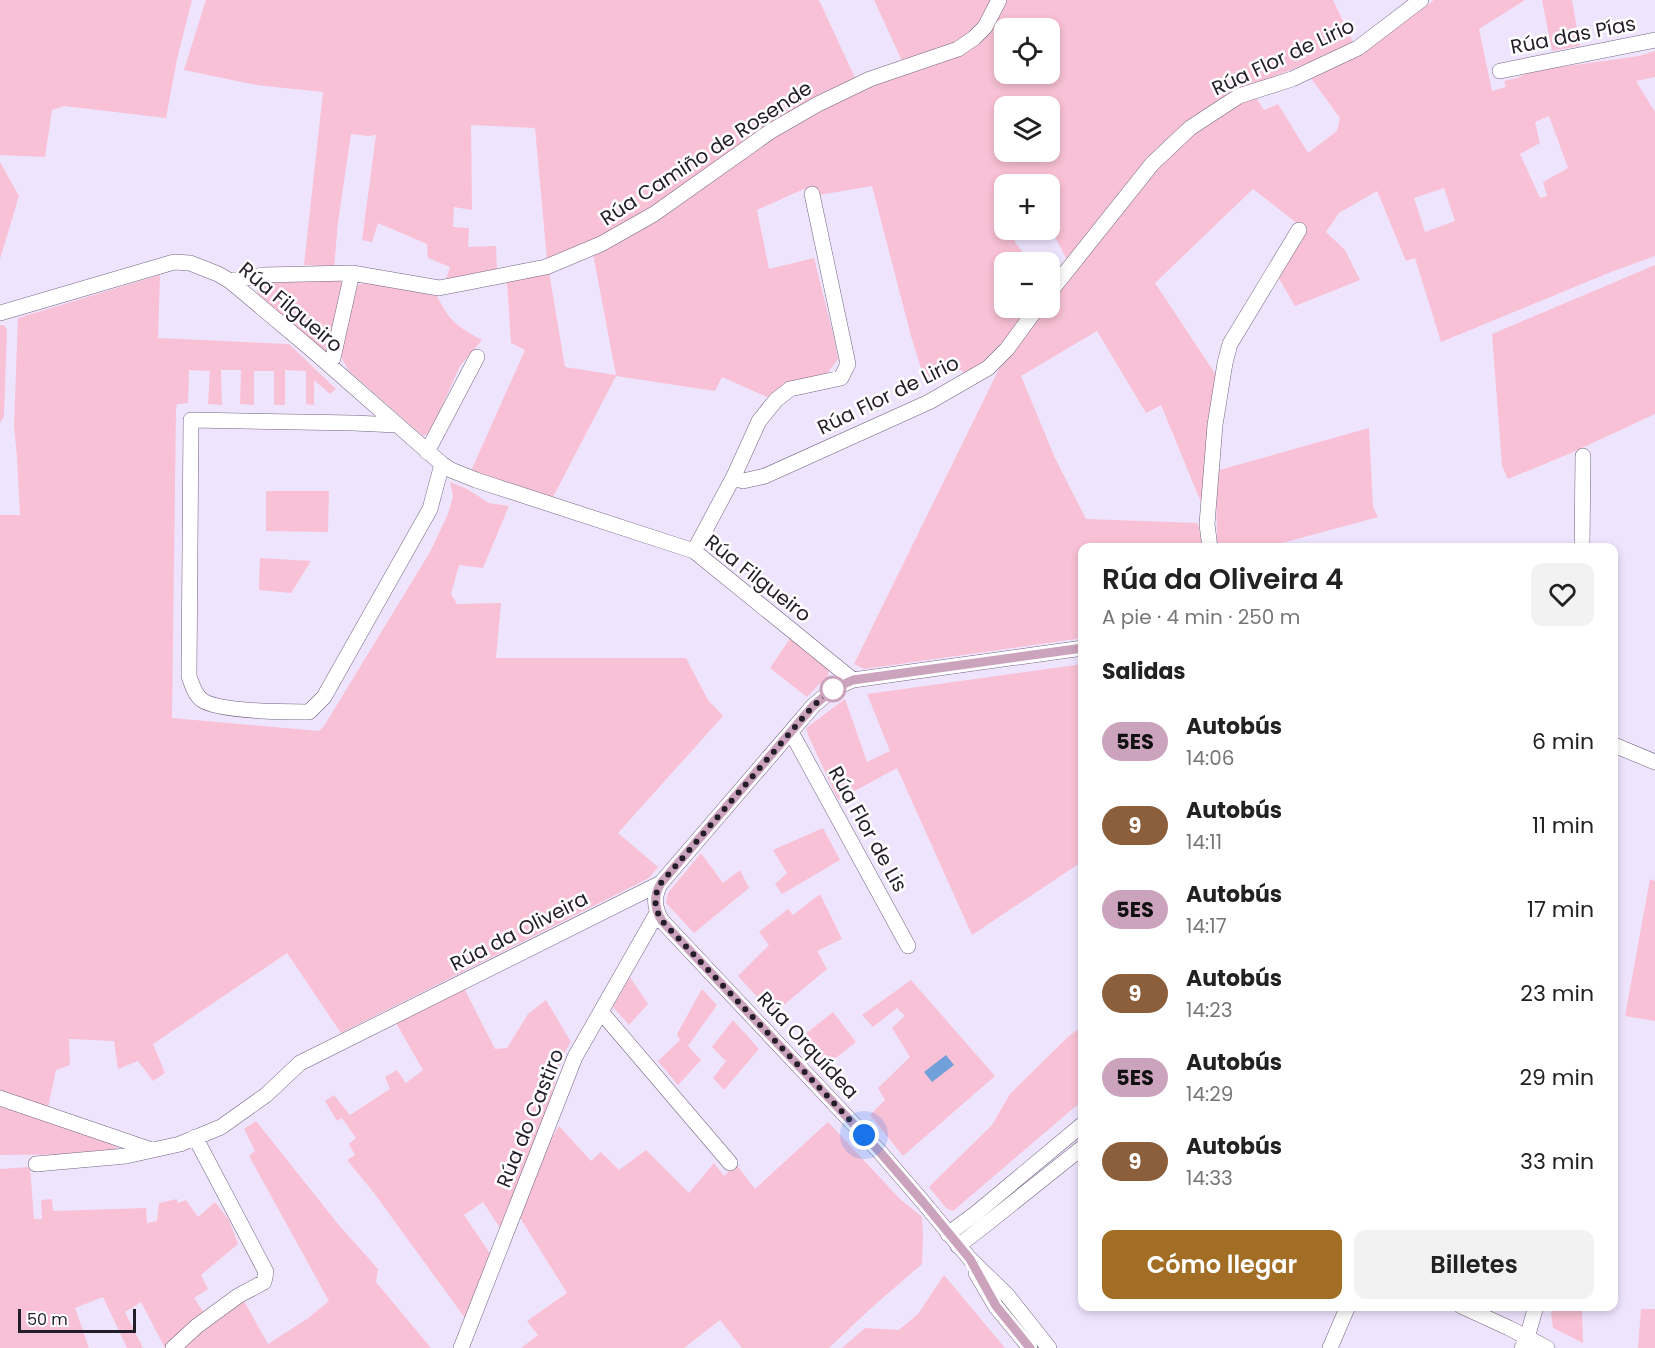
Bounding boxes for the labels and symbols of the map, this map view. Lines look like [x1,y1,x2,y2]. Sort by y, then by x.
street label: Rúa das Pías [1508,9,1638,61]
street label: Rúa Flor de Lirio [1207,12,1359,102]
street label: Rúa Camiño de Rosende [595,74,817,232]
street label: Rúa Filgueiro [233,255,349,359]
street label: Rúa Flor de Lirio [812,349,964,441]
street label: Rúa Filgueiro [699,528,817,628]
unlabelled marker [820,676,846,702]
street label: Rúa Flor de Lis [822,761,914,897]
street label: Rúa da Oliveira [445,884,593,978]
street label: Rúa Orquídea [751,985,865,1105]
street label: Rúa do Castiro [489,1044,571,1192]
your location [849,1120,879,1150]
scale bar [18,1306,136,1334]

